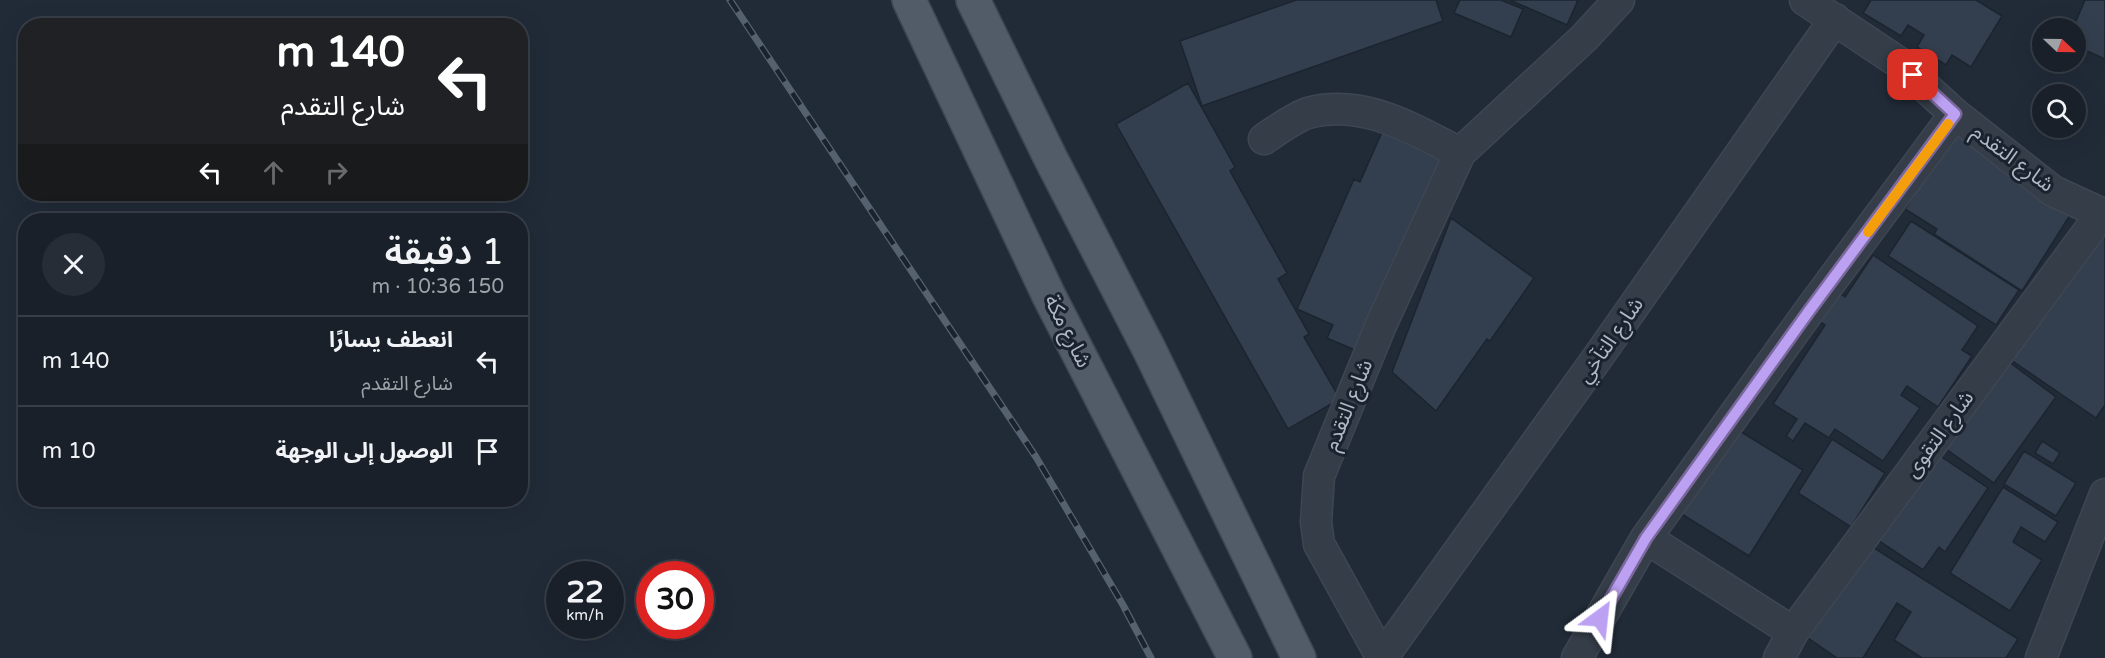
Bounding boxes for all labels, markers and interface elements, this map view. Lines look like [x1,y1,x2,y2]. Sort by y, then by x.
north arrow [2032,18,2086,72]
map controls [2032,18,2086,138]
text: 140 m [276,27,405,78]
icon: left [426,42,504,120]
pin [1887,49,1938,100]
icon: arrive [1896,58,1929,91]
button: search [2032,84,2086,138]
text: شارع التقدم [281,90,405,123]
street label: شارع التقدم [1965,119,2059,200]
icon: left [194,156,227,189]
icon: ahead [257,156,290,189]
icon: right [320,156,353,189]
text: 1 دقيقة [385,231,504,274]
button: close [42,233,105,296]
text: 150 m · 10:36 [372,275,504,299]
street label: شارع مكة [1037,291,1096,373]
street label: شارع التآخي [1572,293,1651,389]
text: انعطف يسارًا [329,327,453,353]
icon: left [471,345,504,378]
text: 140 m [42,348,109,374]
street label: شارع التقدم [1319,356,1381,456]
text: شارع التقدم [361,372,453,396]
street label: شارع التقوى [1900,386,1981,484]
icon: arrive [471,435,504,468]
text: 10 m [42,438,96,464]
text: الوصول إلى الوجهة [275,438,453,464]
speed limit sign: 30 [636,561,714,639]
text: 22 [566,574,604,611]
position arrow [1568,586,1632,650]
text: km/h [566,606,604,624]

